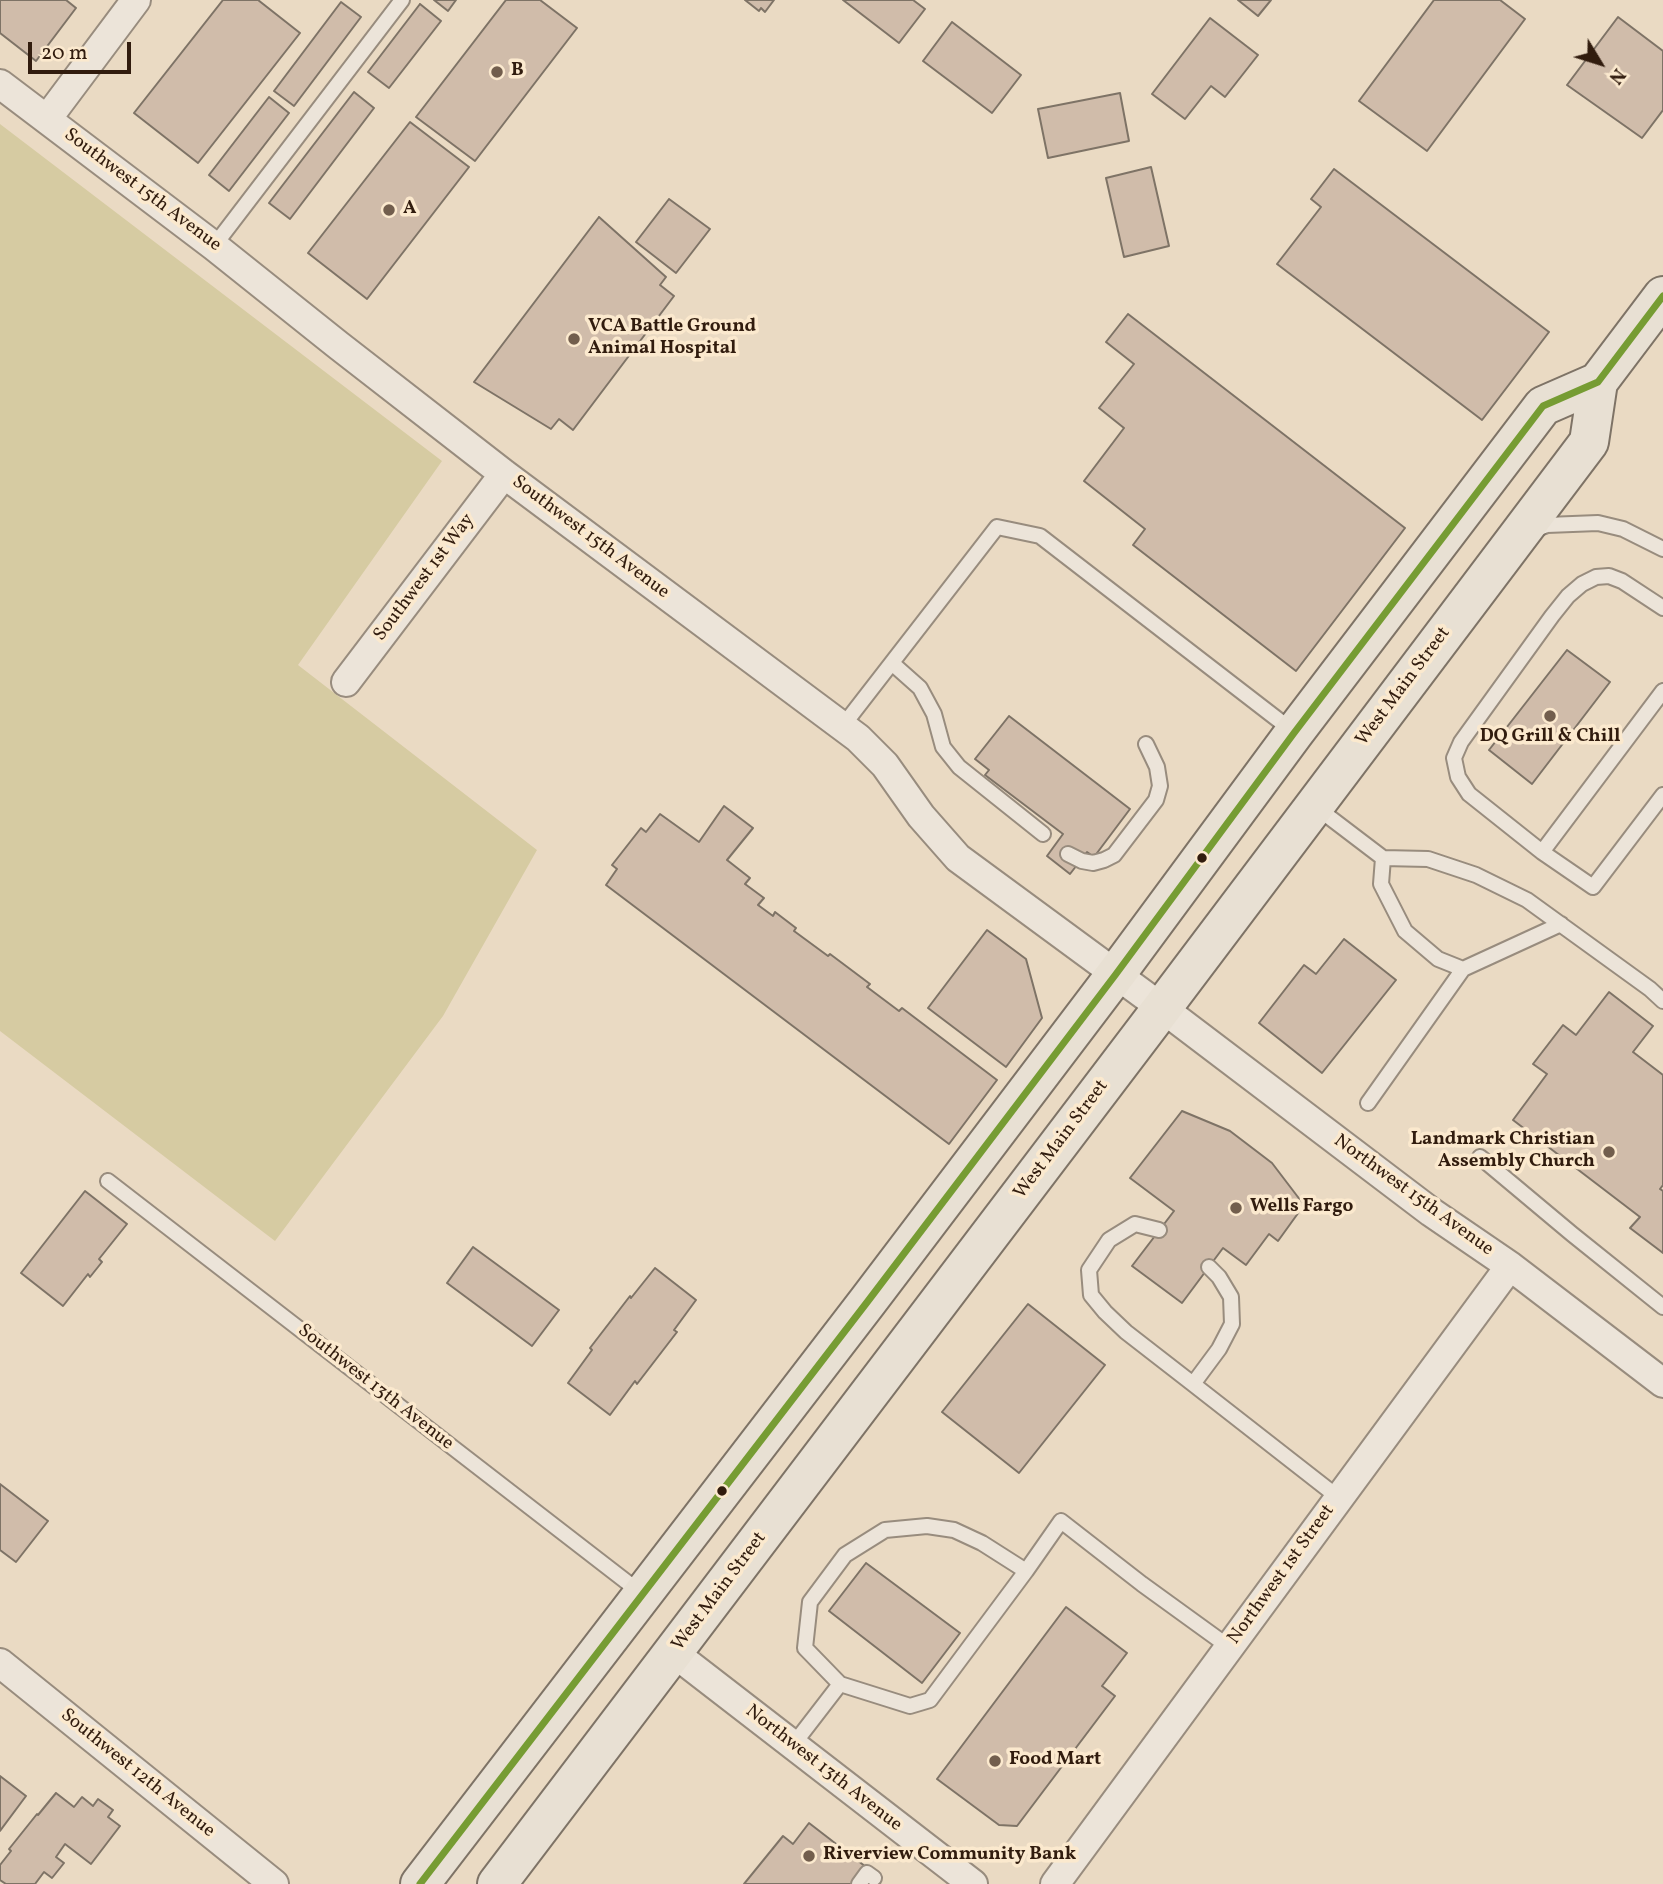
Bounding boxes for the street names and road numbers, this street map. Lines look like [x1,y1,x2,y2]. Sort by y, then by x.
street label: Southwest 15th Avenue [59,124,225,258]
street label: Southwest 15th Avenue [507,471,673,605]
street label: Southwest 1st Way [370,510,480,646]
street label: West Main Street [1352,623,1456,751]
street label: West Main Street [1010,1076,1114,1204]
street label: Northwest 15th Avenue [1329,1130,1497,1262]
street label: Southwest 13th Avenue [292,1320,458,1456]
street label: Northwest 1st Street [1224,1501,1340,1649]
street label: West Main Street [668,1528,772,1656]
street label: Northwest 13th Avenue [740,1701,906,1837]
street label: Southwest 12th Avenue [55,1705,219,1843]

